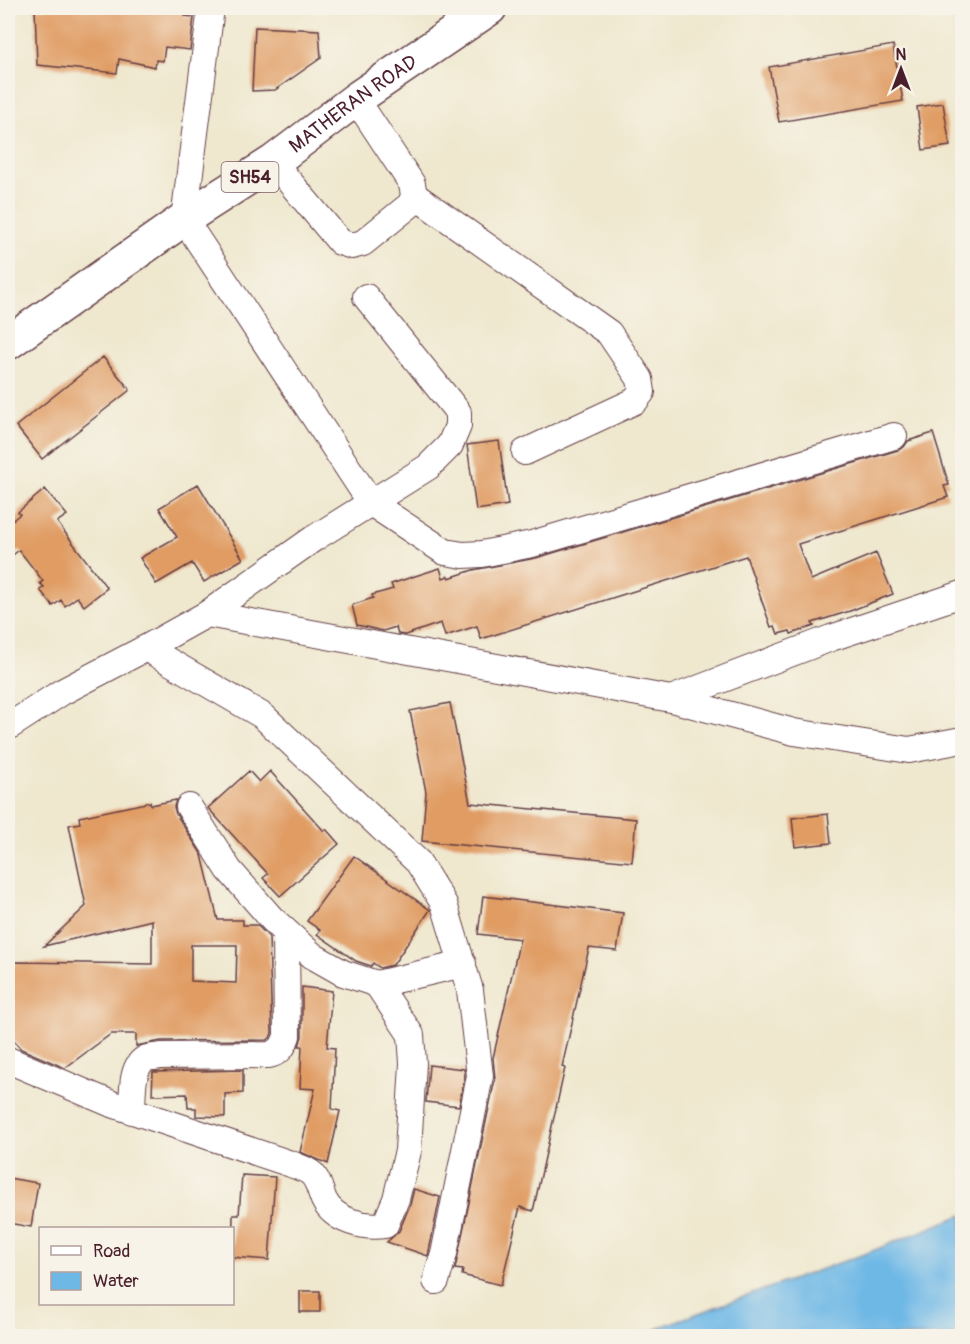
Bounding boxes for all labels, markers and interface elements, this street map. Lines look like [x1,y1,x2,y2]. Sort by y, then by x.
north arrow [871,39,931,99]
text: N [896,45,907,65]
street label: MATHERAN ROAD [284,49,422,158]
road number: SH54 [222,162,278,192]
legend [39,1227,234,1305]
text: Road [93,1240,130,1263]
text: Water [93,1270,139,1293]

